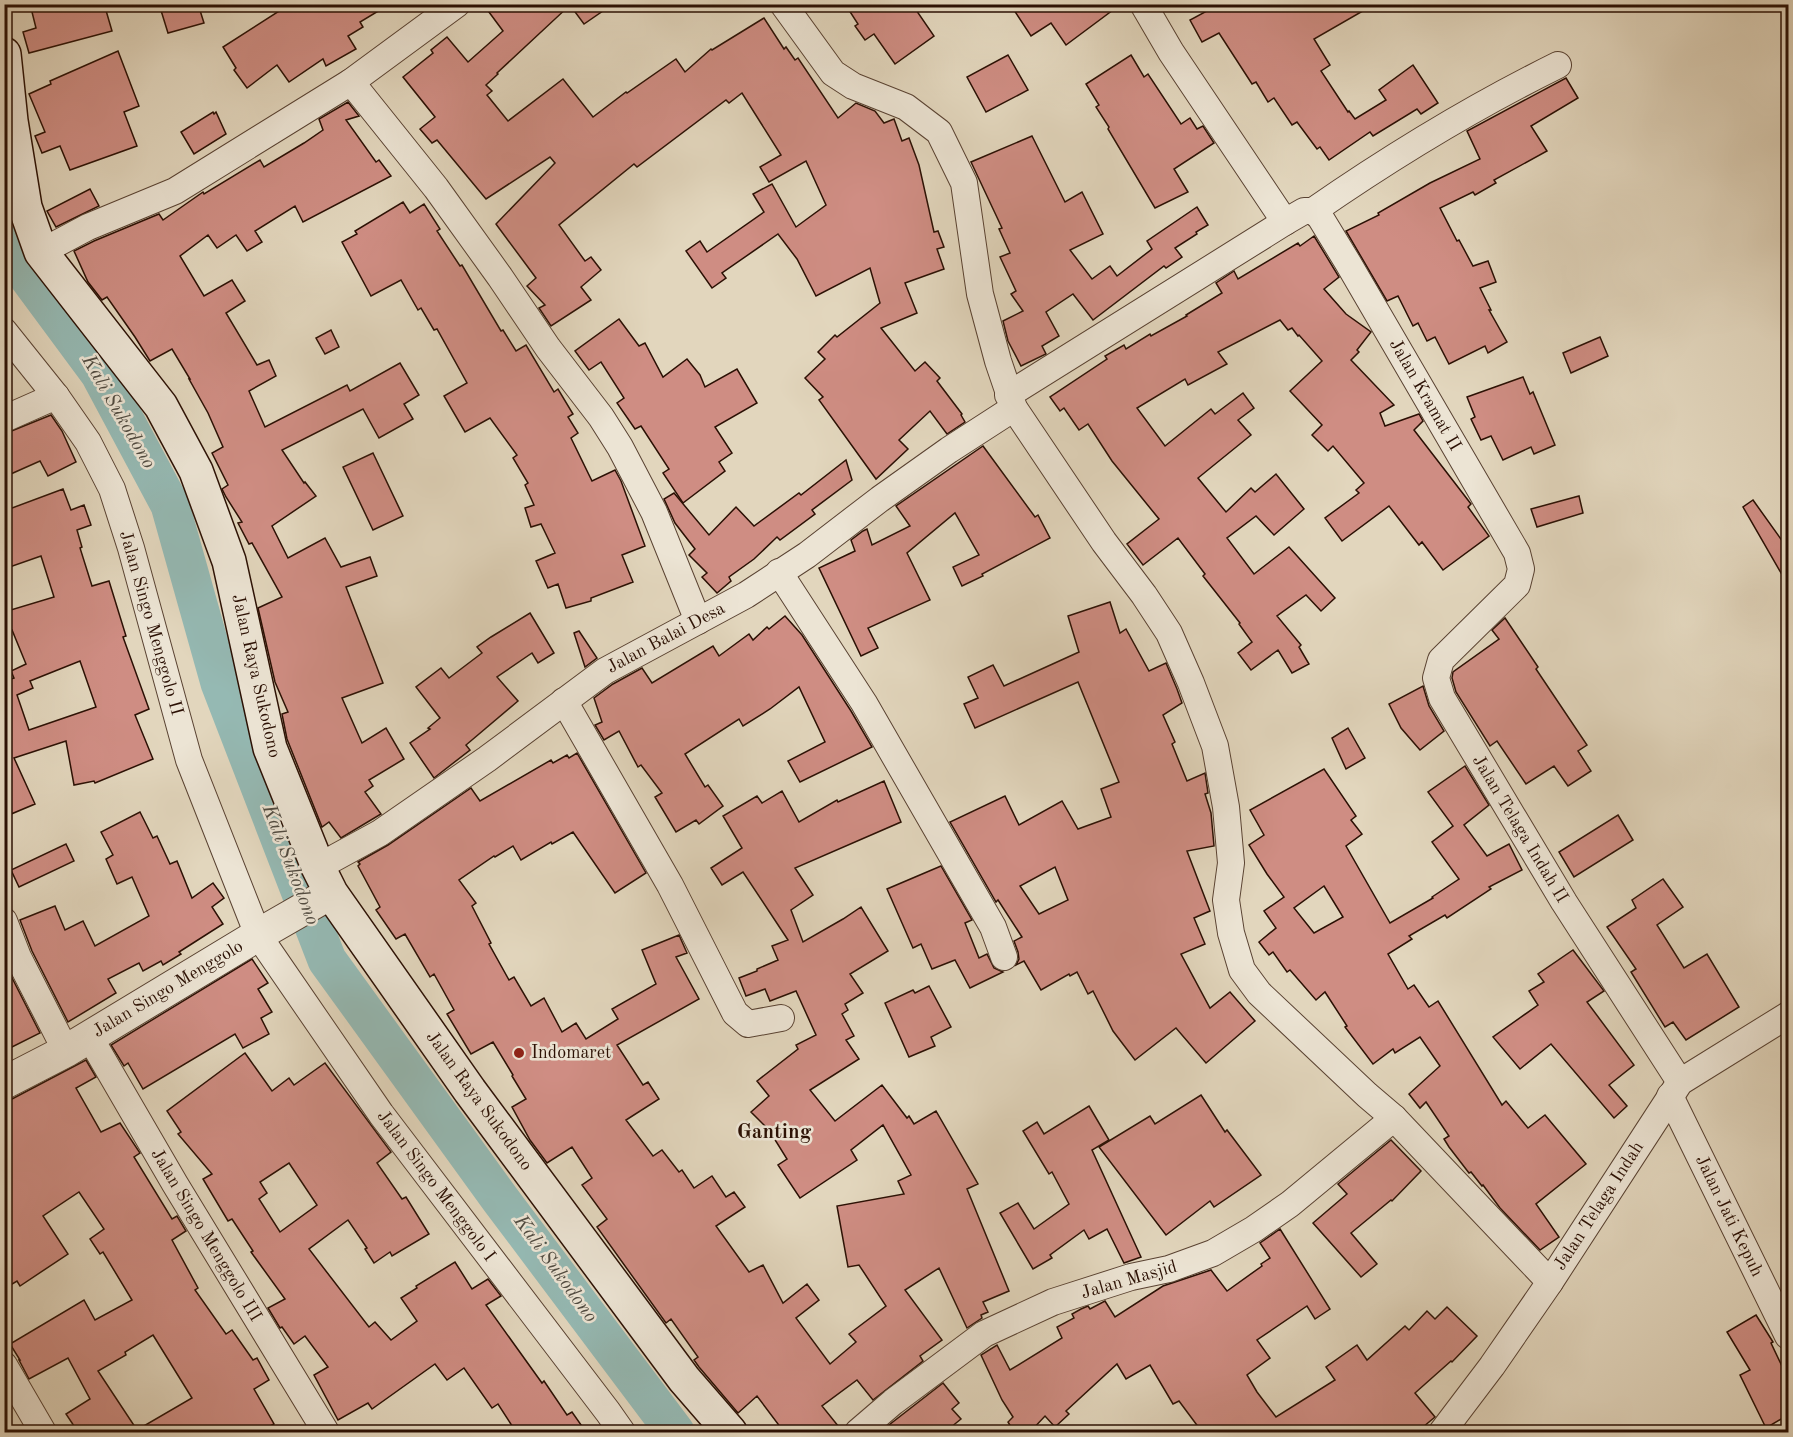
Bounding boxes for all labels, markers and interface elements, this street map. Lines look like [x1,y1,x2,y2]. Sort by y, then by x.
street label: Jalan Kramat II [1386,336,1464,454]
water label: Kali Sukodono [77,351,158,472]
street label: Jalan Singo Menggolo II [116,529,186,717]
street label: Jalan Raya Sukodono [228,592,284,760]
street label: Jalan Balai Desa [604,599,728,677]
street label: Jalan Telaga Indah II [1469,752,1571,906]
water label: Kali Sukodono [257,801,322,928]
street label: Jalan Singo Menggolo [90,937,246,1041]
street label: Jalan Raya Sukodono [422,1028,536,1174]
place label: Indomaret [531,1044,611,1062]
marker: Indomaret [512,1046,526,1060]
street label: Jalan Singo Menggolo I [373,1107,499,1265]
district label: Ganting [737,1122,812,1143]
street label: Jalan Telaga Indah [1551,1138,1647,1274]
street label: Jalan Singo Menggolo III [147,1145,265,1325]
street label: Jalan Jati Kepuh [1692,1152,1766,1280]
water label: Kali Sukodono [509,1211,601,1326]
street label: Jalan Masjid [1079,1258,1179,1302]

